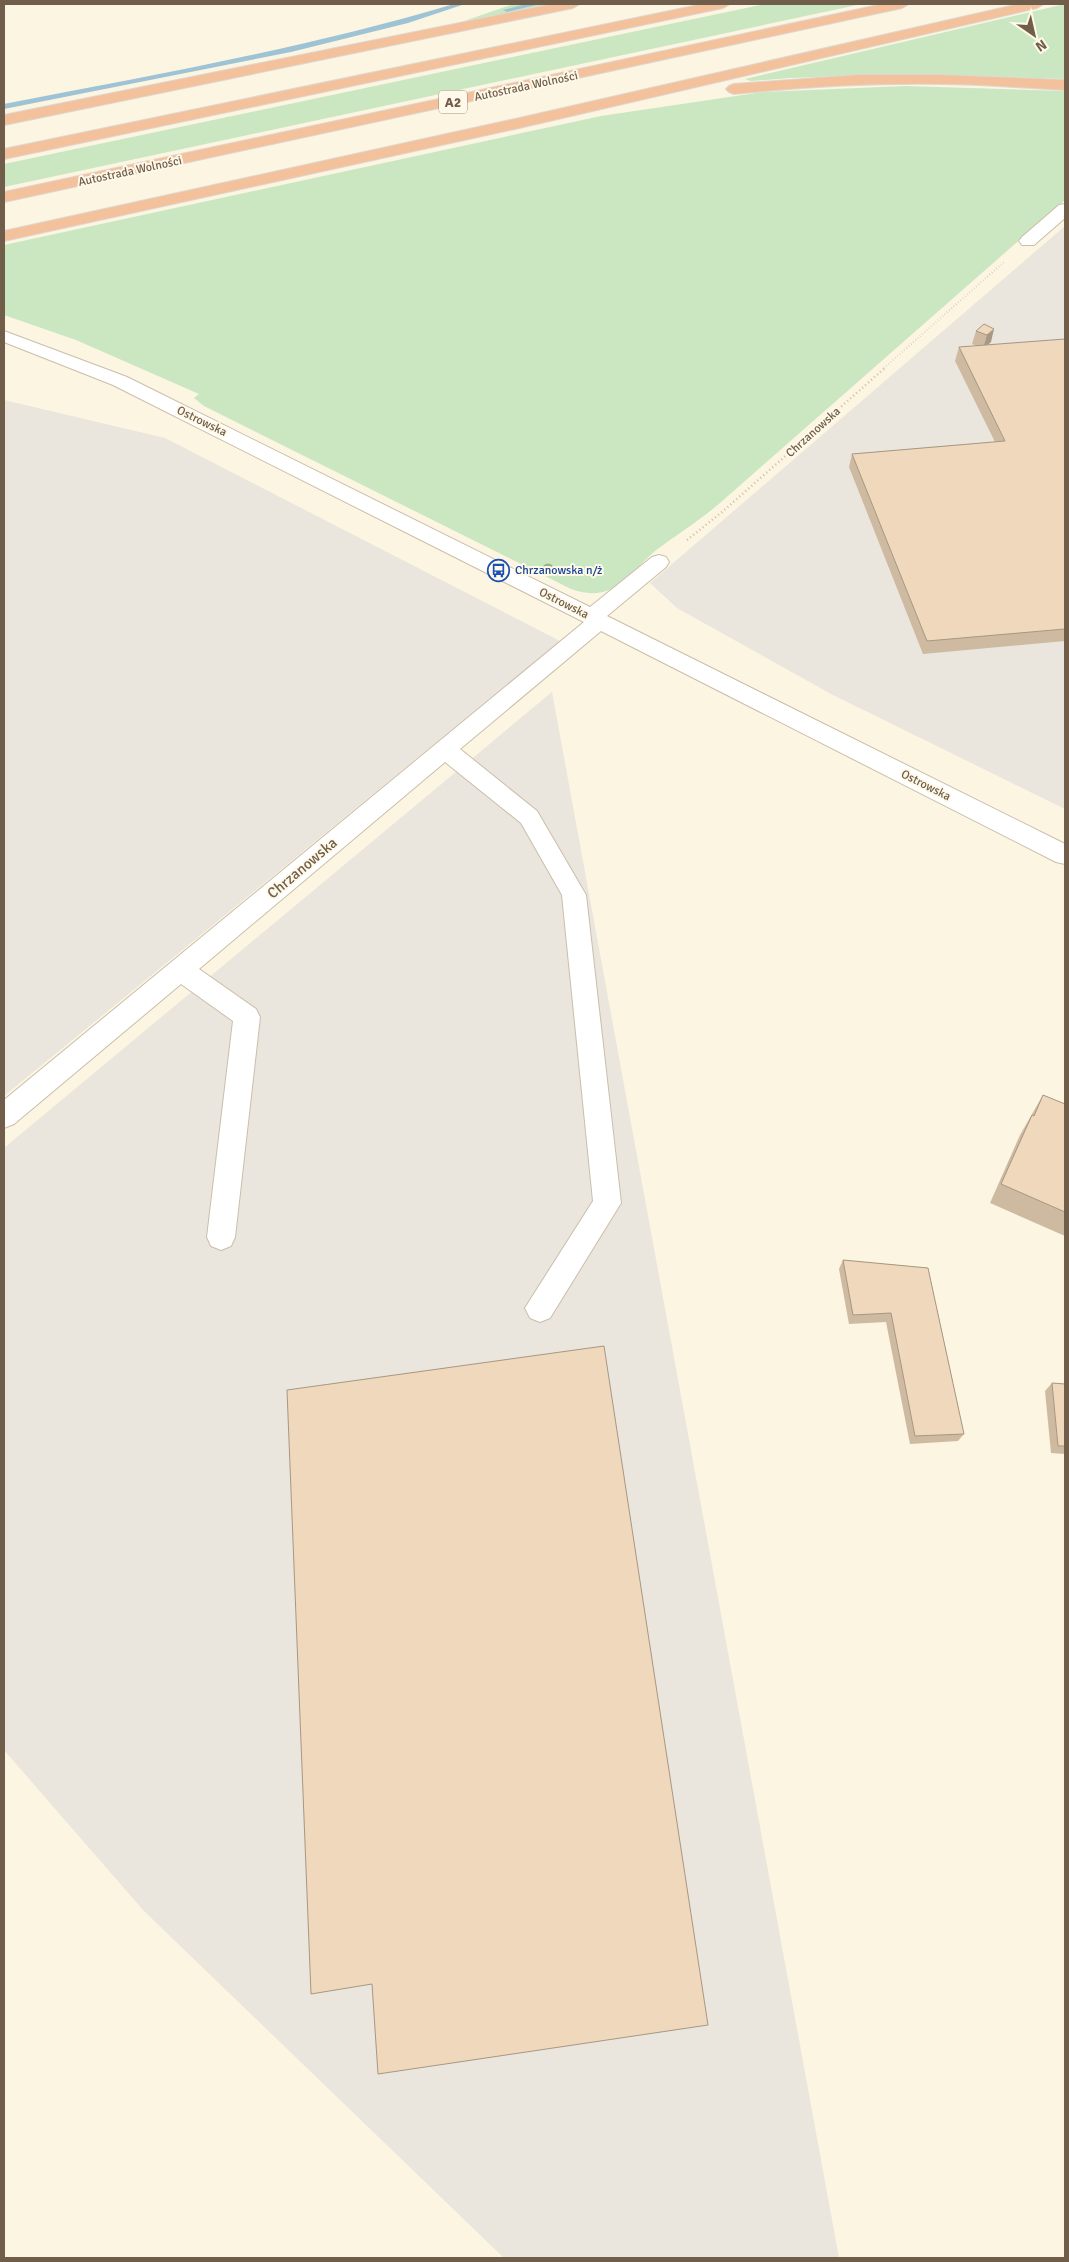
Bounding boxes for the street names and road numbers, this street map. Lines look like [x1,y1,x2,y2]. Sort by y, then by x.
street label: Autostrada Wolności [473,68,579,105]
road number: A2 [439,90,467,114]
street label: Autostrada Wolności [77,153,183,190]
street label: Ostrowska [174,403,229,440]
street label: Chrzanowska [783,404,844,461]
street label: Ostrowska [536,585,591,622]
street label: Ostrowska [898,767,953,804]
street label: Chrzanowska [263,834,341,902]

